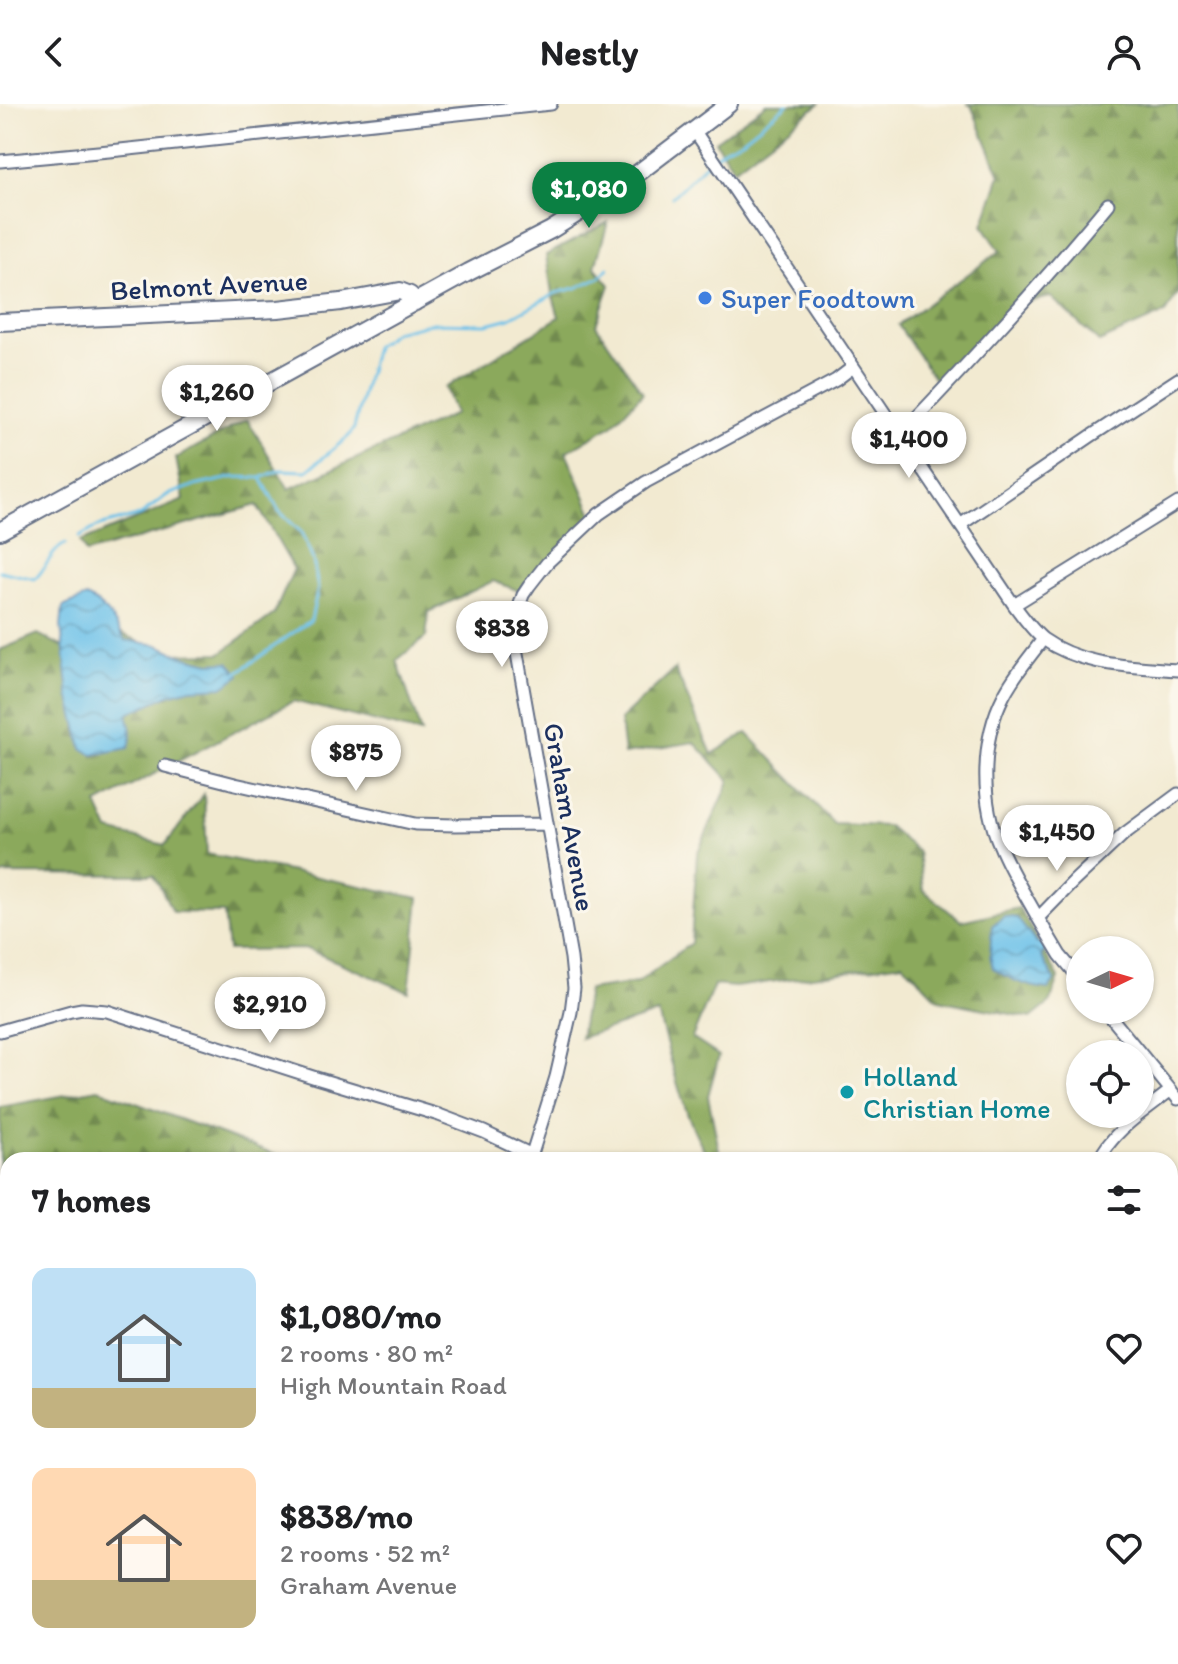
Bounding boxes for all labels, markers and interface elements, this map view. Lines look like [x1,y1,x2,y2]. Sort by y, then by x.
icon: back [32,30,76,74]
icon: person [1102,30,1146,74]
text: Nestly [540,31,638,74]
pin: $1,080 [524,162,654,230]
text: $1,080 [550,172,628,204]
street label: Belmont Avenue [109,263,309,307]
place label: Super Foodtown [721,281,915,315]
marker: Super Foodtown [696,289,714,307]
pin: $1,260 [152,365,282,433]
text: $1,260 [180,375,254,407]
pin: $1,400 [844,412,974,480]
text: $1,400 [869,422,949,454]
pin: $838 [455,601,549,669]
text: $838 [474,611,530,643]
street label: Graham Avenue [537,720,603,914]
pin: $875 [309,725,403,793]
text: $875 [329,735,383,767]
pin: $1,450 [992,805,1122,873]
text: $1,450 [1019,815,1095,847]
north arrow [1066,936,1154,1024]
map controls [1066,936,1154,1128]
pin: $2,910 [205,977,335,1045]
text: $2,910 [233,987,307,1019]
button: locate [1066,1040,1154,1128]
place label: Holland Christian Home [863,1059,1050,1125]
marker: Holland Christian Home [838,1083,856,1101]
icon: filters [1102,1178,1146,1222]
text: 7 homes [32,1180,151,1221]
text: $1,080/mo [280,1296,442,1337]
icon: home [96,1300,192,1396]
icon: heart [1102,1326,1146,1370]
text: 2 rooms · 80 m² [280,1337,453,1369]
text: High Mountain Road [280,1369,507,1401]
text: $838/mo [280,1496,413,1537]
icon: home [96,1500,192,1596]
icon: heart [1102,1526,1146,1570]
text: 2 rooms · 52 m² [280,1537,450,1569]
text: Graham Avenue [280,1569,457,1601]

